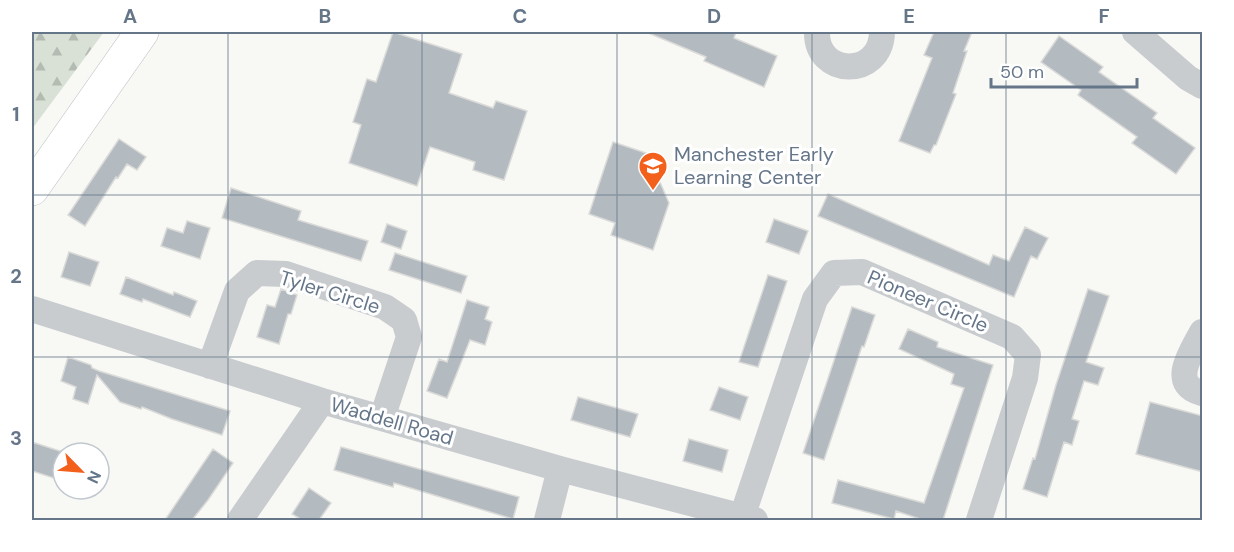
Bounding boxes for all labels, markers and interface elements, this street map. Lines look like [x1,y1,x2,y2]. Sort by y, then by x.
text: A [123,3,137,29]
text: B [319,3,331,29]
text: C [513,3,527,29]
text: D [707,3,721,29]
text: E [903,3,915,29]
text: F [1098,3,1110,29]
scale bar [991,51,1136,89]
text: 50 m [1000,60,1044,84]
text: 1 [12,101,20,127]
place label: Manchester Early Learning Center [674,141,834,190]
school or university icon: Manchester Early Learning Center [637,150,669,192]
text: 2 [10,263,22,289]
street label: Tyler Circle [277,264,383,320]
street label: Pioneer Circle [864,264,992,338]
street label: Waddell Road [328,391,456,451]
text: 3 [10,425,22,451]
north arrow [51,441,111,501]
text: N [82,467,106,487]

